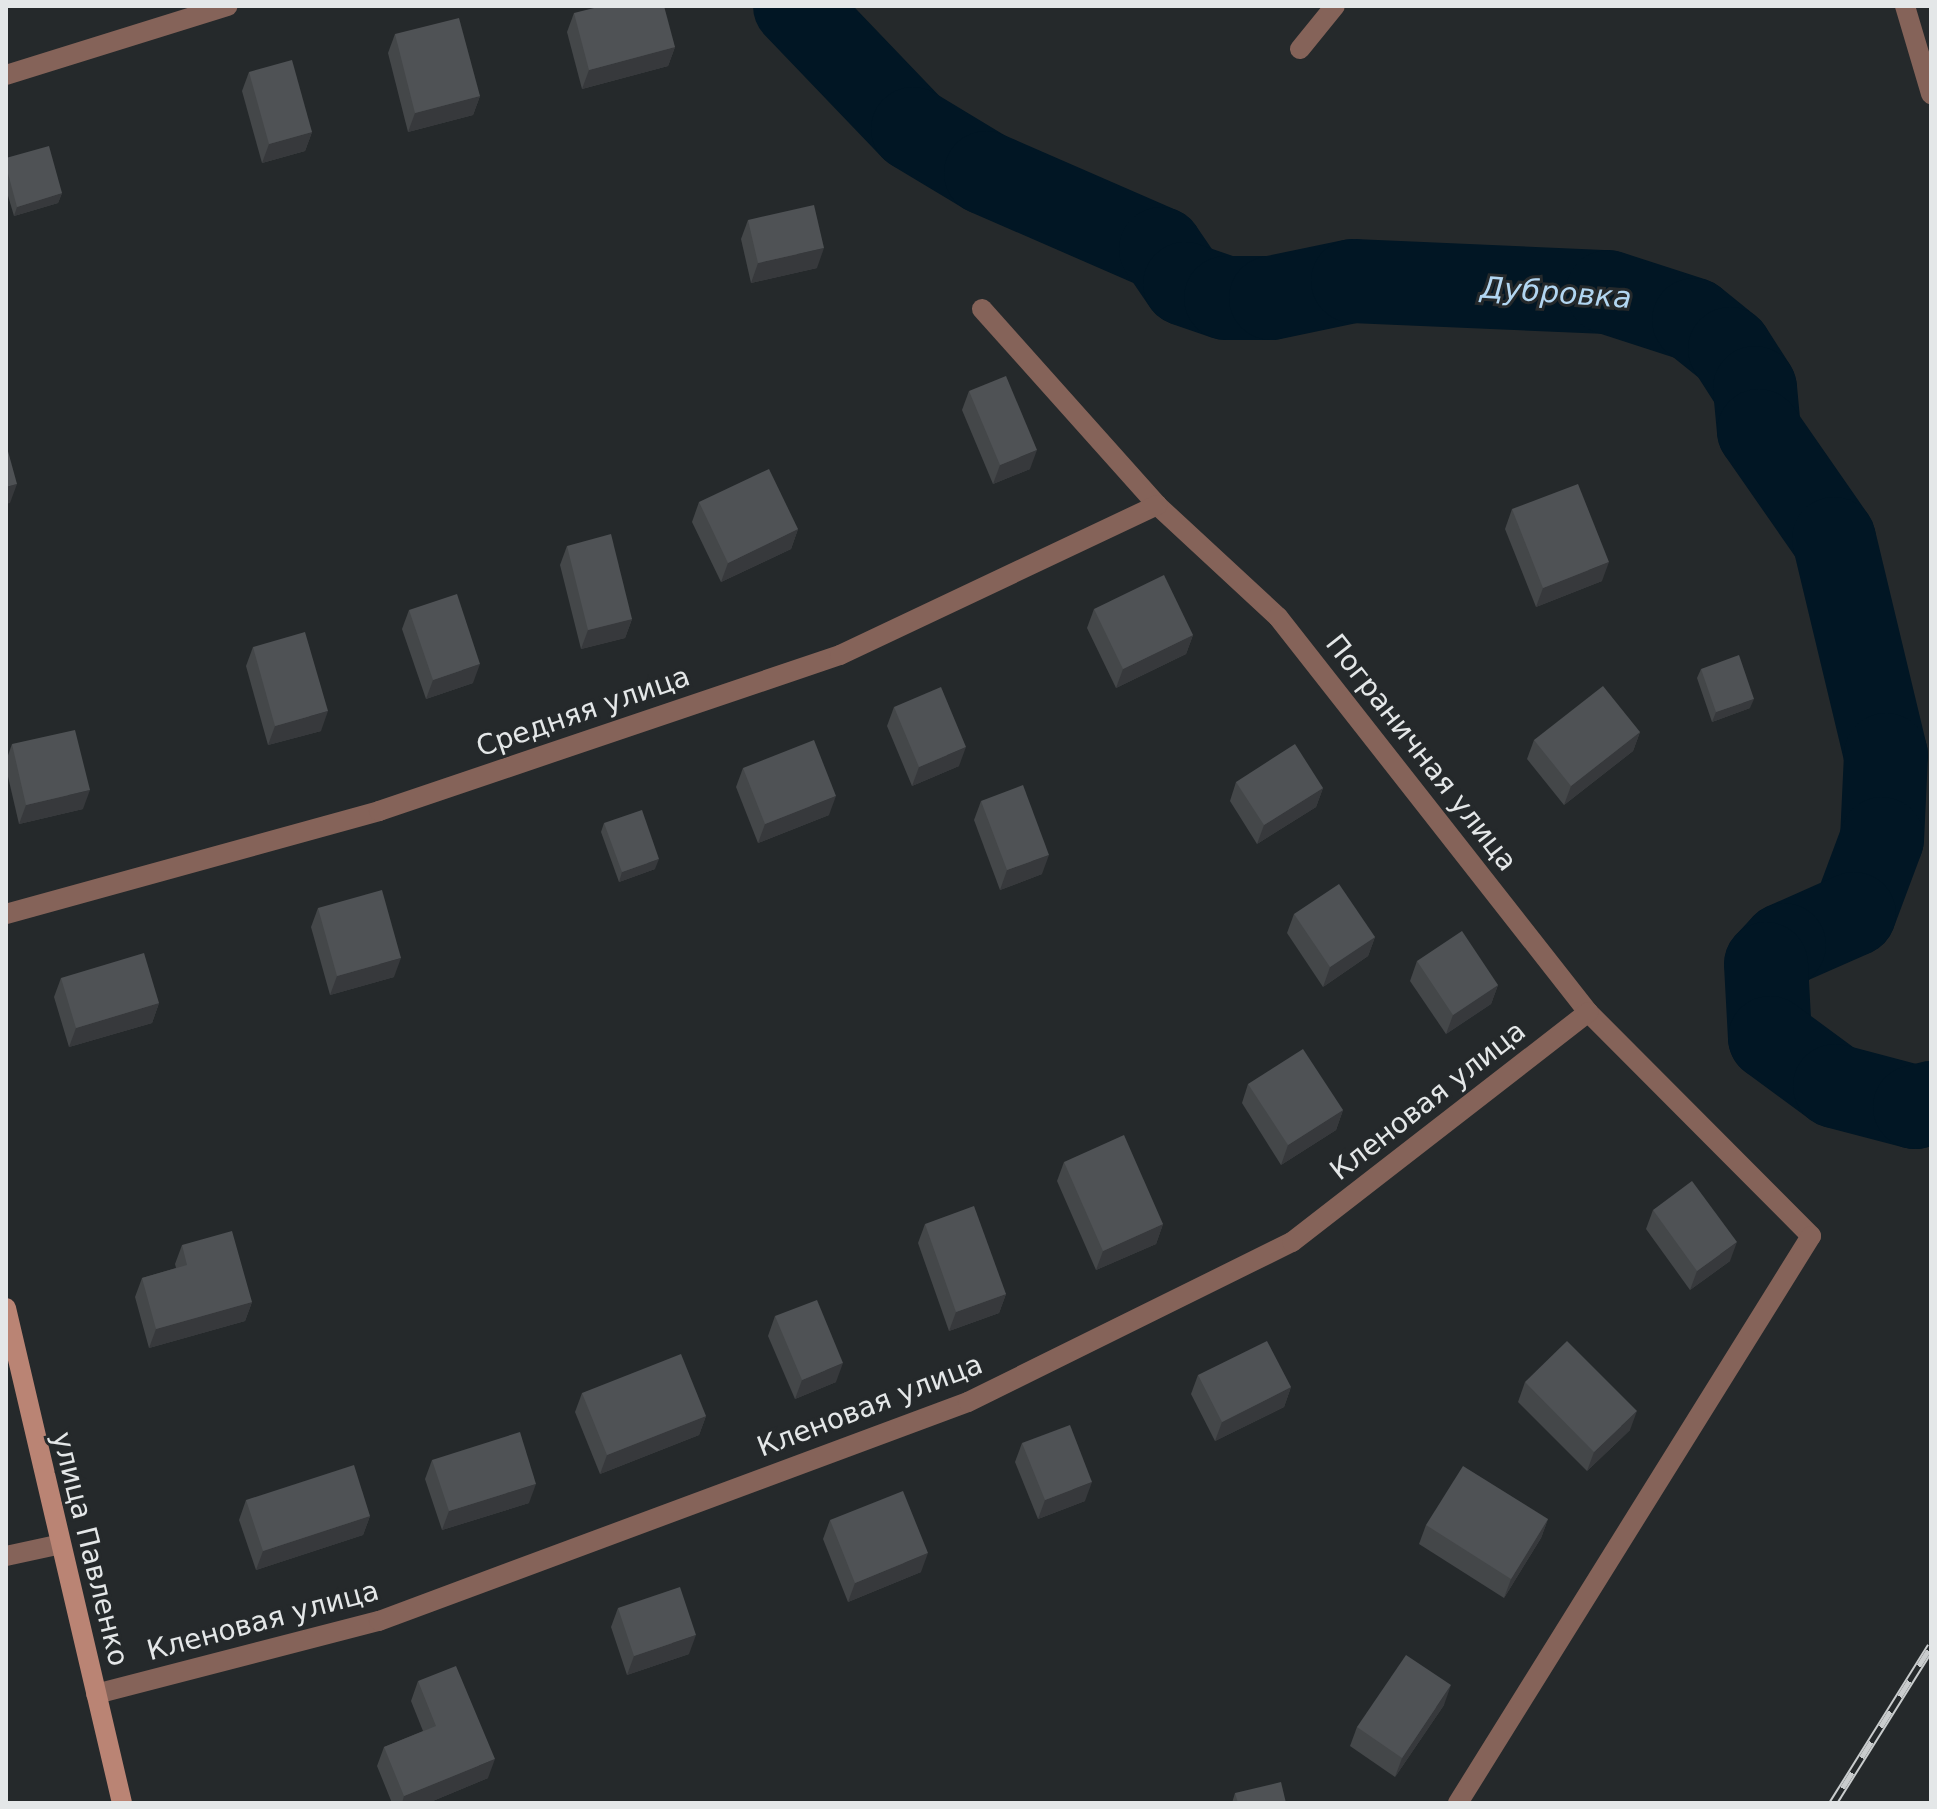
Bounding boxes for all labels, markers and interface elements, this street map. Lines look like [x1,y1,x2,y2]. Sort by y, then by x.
water label: Дубровка [1479,270,1633,316]
street label: Пограничная улица [1318,628,1524,878]
street label: Средняя улица [472,660,694,764]
street label: Кленовая улица [1324,1014,1532,1188]
street label: Кленовая улица [753,1348,987,1464]
street label: улица Павленко [45,1429,135,1669]
street label: Кленовая улица [143,1574,383,1668]

